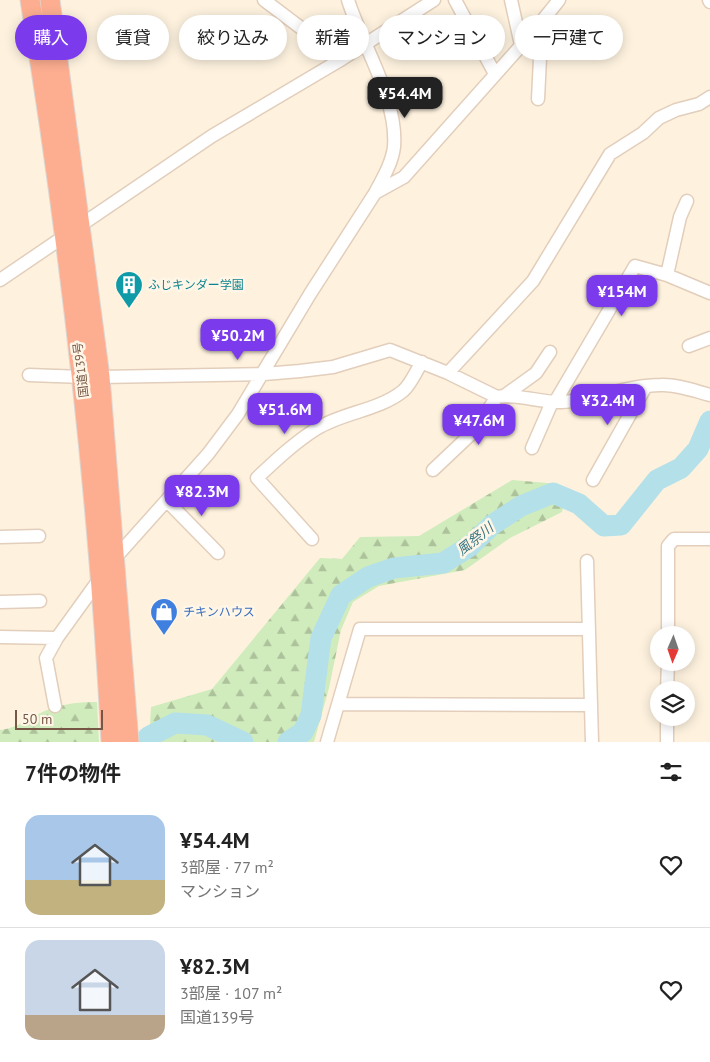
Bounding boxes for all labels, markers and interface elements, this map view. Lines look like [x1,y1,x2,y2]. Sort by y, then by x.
chip: 購入 [15,15,87,60]
chip: 賃貸 [97,15,169,60]
chip: 絞り込み [179,15,287,60]
chip: 新着 [297,15,369,60]
chip: マンション [379,15,505,60]
chip: 一戸建て [515,15,623,60]
pin: ¥54.4M [364,76,446,119]
text: ¥54.4M [378,83,432,103]
building icon: ふじキンダー学園 [114,270,144,309]
pin: ¥154M [587,274,657,317]
place label: ふじキンダー学園 [148,277,244,292]
text: ¥154M [597,281,647,301]
pin: ¥50.2M [197,318,279,361]
text: ¥50.2M [211,325,265,345]
street label: 国道139号 [70,342,91,399]
pin: ¥32.4M [567,384,649,426]
text: ¥32.4M [581,390,635,410]
pin: ¥51.6M [244,392,326,435]
text: ¥51.6M [258,399,312,419]
pin: ¥47.6M [438,404,520,446]
text: ¥47.6M [453,410,505,430]
pin: ¥82.3M [161,474,243,517]
text: ¥82.3M [175,481,229,501]
water label: 風祭川 [453,518,499,559]
shop icon: チキンハウス [149,597,179,636]
place label: チキンハウス [183,604,255,619]
north arrow [650,626,695,671]
map controls [650,626,695,726]
button: layers [650,681,695,726]
scale bar [15,707,102,730]
text: 50 m [22,710,52,728]
icon: filters [657,758,685,786]
text: 7件の物件 [25,760,121,787]
text: ¥54.4M [180,827,250,854]
icon: home [65,835,125,895]
icon: heart [657,851,685,879]
text: 3部屋 · 77 m² [180,857,274,877]
text: マンション [180,881,260,901]
text: ¥82.3M [180,953,250,980]
icon: home [65,960,125,1020]
icon: heart [657,976,685,1004]
text: 3部屋 · 107 m² [180,983,282,1003]
text: 国道139号 [180,1007,254,1027]

